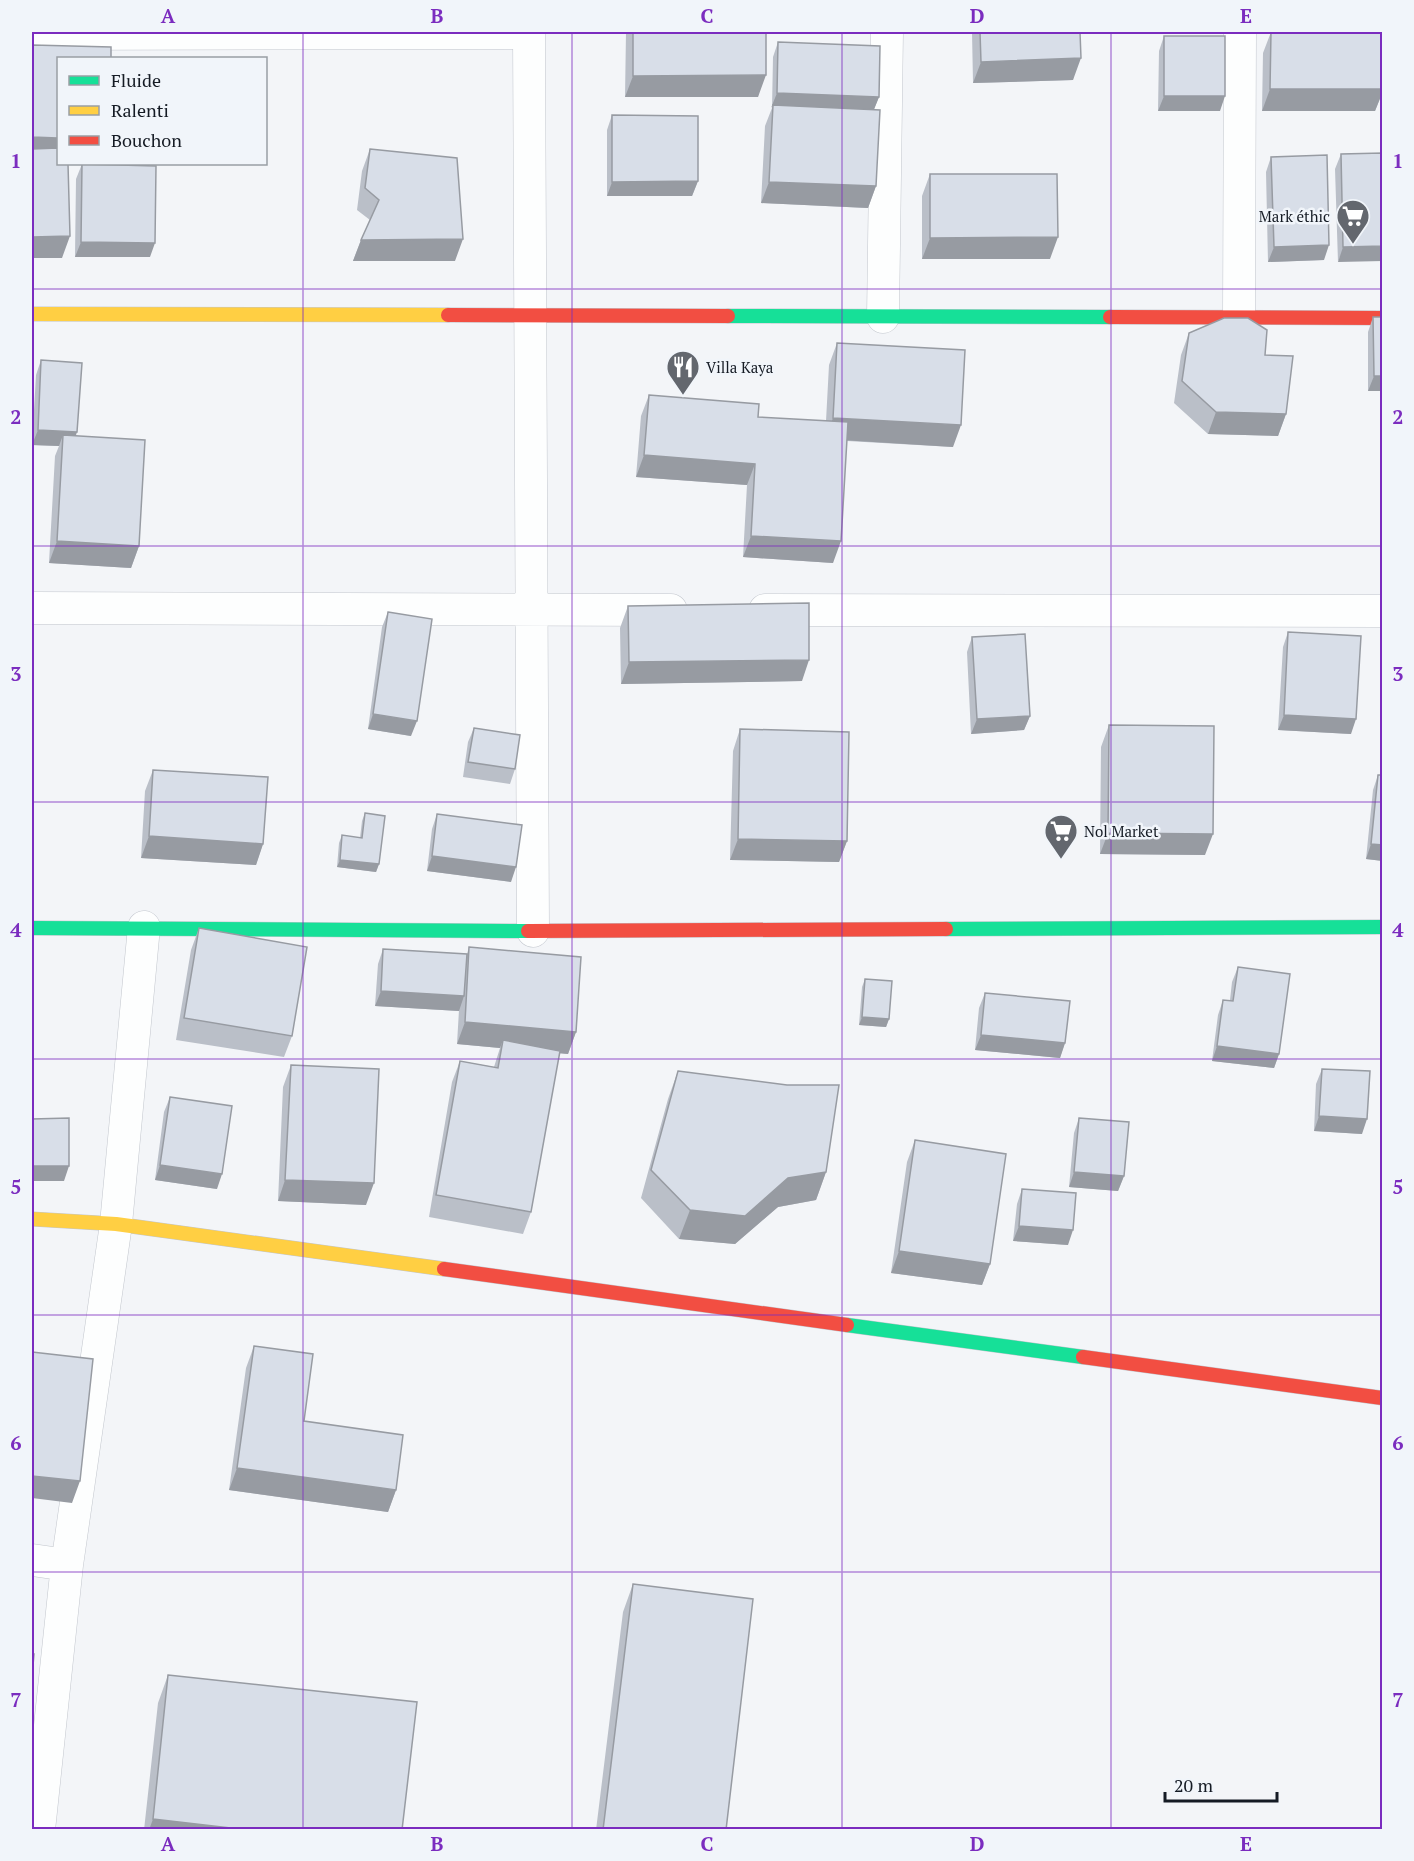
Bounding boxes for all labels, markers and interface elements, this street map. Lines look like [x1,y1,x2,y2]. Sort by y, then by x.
text: A [161,2,176,29]
text: B [431,2,444,29]
text: C [700,2,714,29]
text: D [970,2,984,29]
text: E [1240,2,1252,29]
legend [57,57,267,165]
text: Fluide [111,68,161,92]
text: Ralenti [111,98,169,122]
text: Bouchon [111,128,182,152]
text: 1 [10,147,22,174]
text: 1 [1392,147,1404,174]
supermarket icon: Mark éthic [1335,198,1371,245]
place label: Mark éthic [1259,206,1330,226]
restaurant icon: Villa Kaya [665,349,701,396]
place label: Villa Kaya [706,357,774,377]
text: 2 [10,403,22,430]
text: 2 [1392,403,1404,430]
text: 3 [10,660,22,687]
text: 3 [1392,660,1404,687]
supermarket icon: Nol Market [1043,813,1079,860]
place label: Nol Market [1084,821,1159,841]
text: 4 [10,916,22,943]
text: 4 [1392,916,1404,943]
text: 5 [10,1173,22,1200]
text: 5 [1392,1173,1404,1200]
text: 6 [10,1429,22,1456]
text: 6 [1392,1429,1404,1456]
text: 7 [10,1686,22,1713]
text: 7 [1392,1686,1404,1713]
scale bar [1165,1765,1278,1803]
text: 20 m [1174,1773,1214,1797]
text: A [161,1830,176,1857]
text: B [431,1830,444,1857]
text: C [700,1830,714,1857]
text: D [970,1830,984,1857]
text: E [1240,1830,1252,1857]

